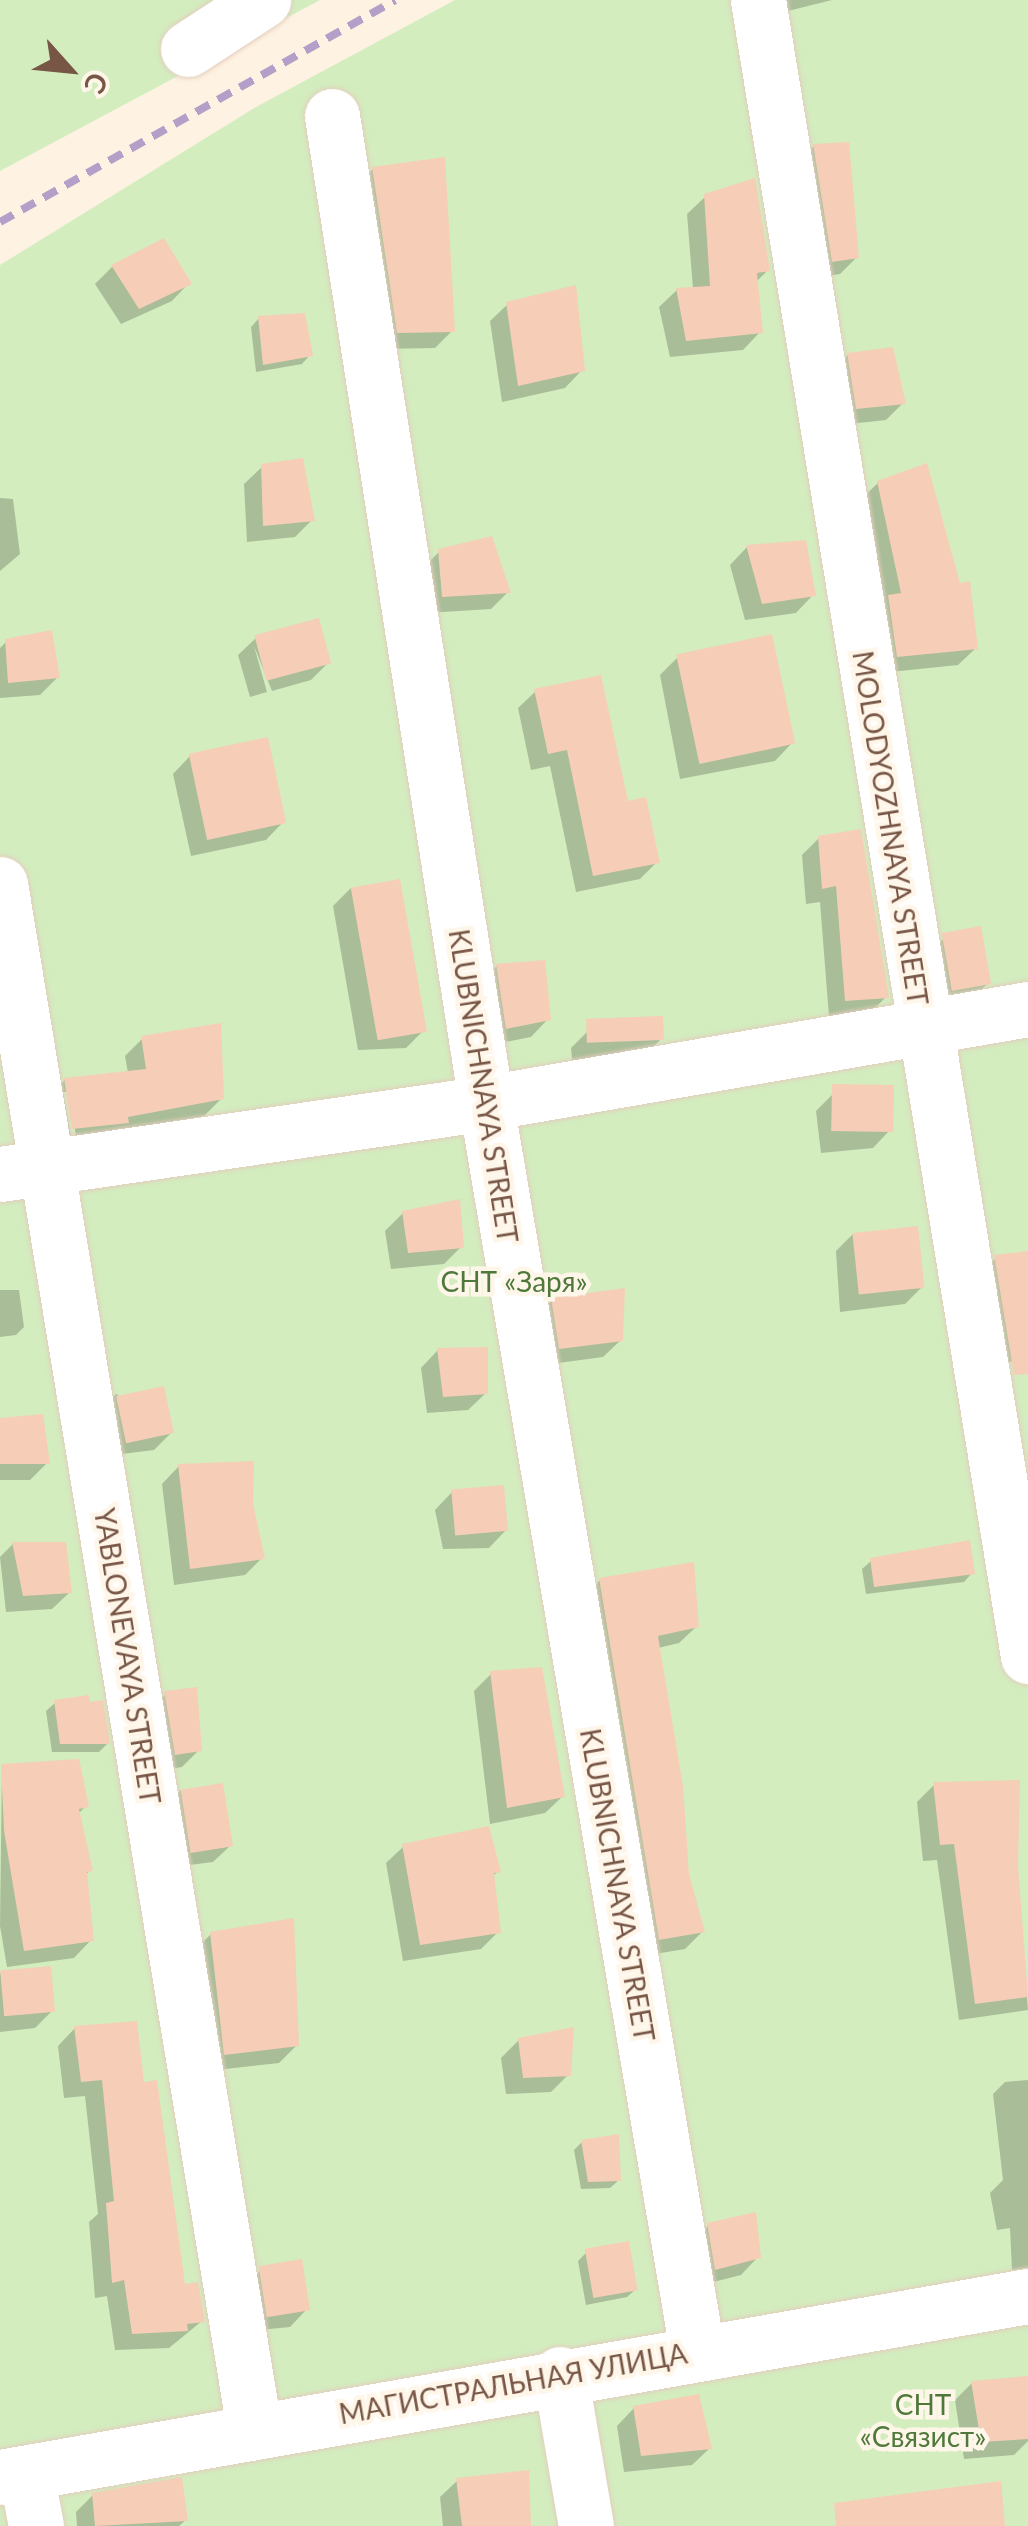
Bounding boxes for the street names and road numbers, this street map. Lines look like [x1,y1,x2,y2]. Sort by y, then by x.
street label: MOLODYOZHNAYA STREET [846,648,936,1008]
street label: KLUBNICHNAYA STREET [443,926,525,1246]
street label: YABLONEVAYA STREET [88,1505,168,1807]
street label: KLUBNICHNAYA STREET [574,1725,662,2045]
street label: МАГИСТРАЛЬНАЯ УЛИЦА [336,2336,690,2430]

